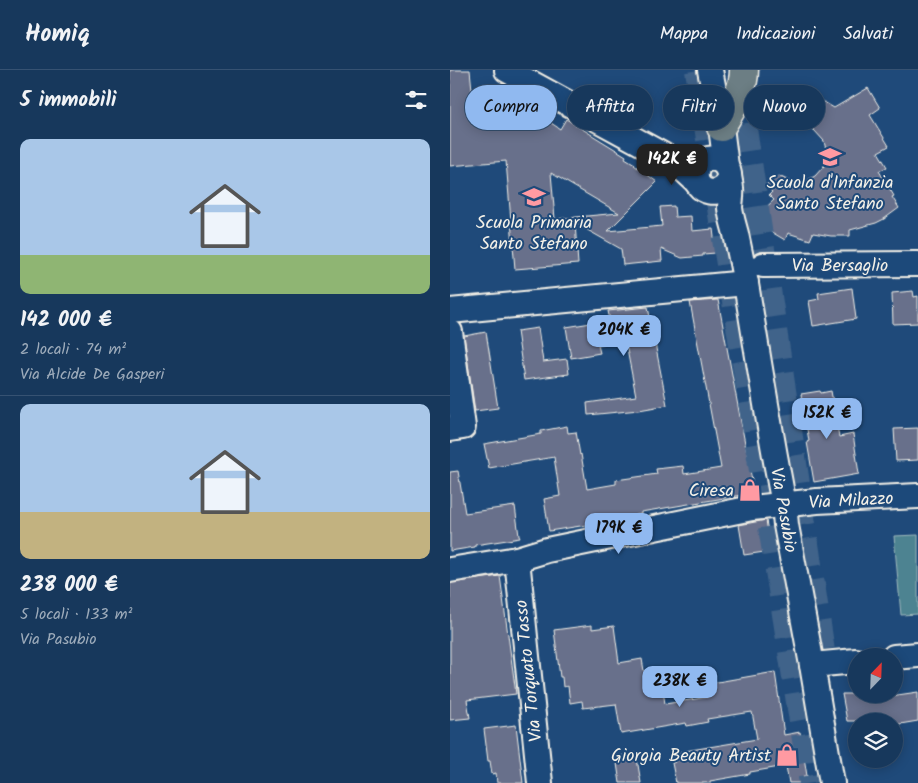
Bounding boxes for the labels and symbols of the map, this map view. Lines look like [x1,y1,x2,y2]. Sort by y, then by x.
pin: 142K € [631,144,713,186]
school or university icon: Scuola d'Infanzia Santo Stefano [817,144,843,170]
place label: Scuola d'Infanzia Santo Stefano [767,169,893,219]
school or university icon: Scuola Primaria Santo Stefano [521,184,547,210]
place label: Scuola Primaria Santo Stefano [476,209,592,259]
street label: Via Bersaglio [792,252,888,281]
pin: 204K € [583,314,665,357]
pin: 152K € [786,398,868,440]
street label: Via Pasubio [761,465,804,555]
place label: Ciresa [689,477,734,506]
shop icon: Ciresa [737,477,763,503]
street label: Via Milazzo [808,485,894,518]
pin: 179K € [578,512,660,555]
street label: Via Torquato Tasso [508,598,551,743]
north arrow [848,648,902,702]
pin: 238K € [639,666,721,708]
place label: Giorgia Beauty Artist [611,742,772,771]
shop icon: Giorgia Beauty Artist [774,742,800,768]

